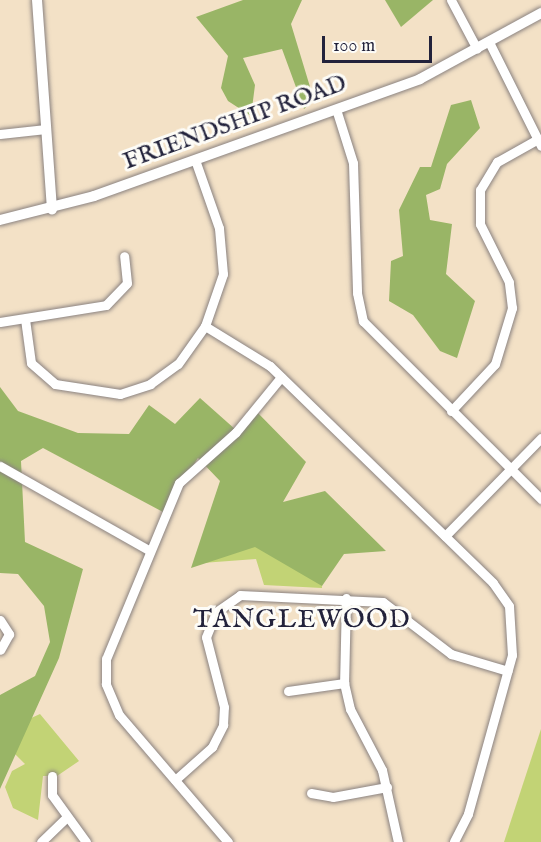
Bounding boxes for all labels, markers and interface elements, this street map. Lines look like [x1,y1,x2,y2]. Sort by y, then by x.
scale bar [325,24,434,62]
text: 100 m [333,35,375,58]
street label: FRIENDSHIP ROAD [120,69,350,177]
district label: TANGLEWOOD [193,604,411,636]

